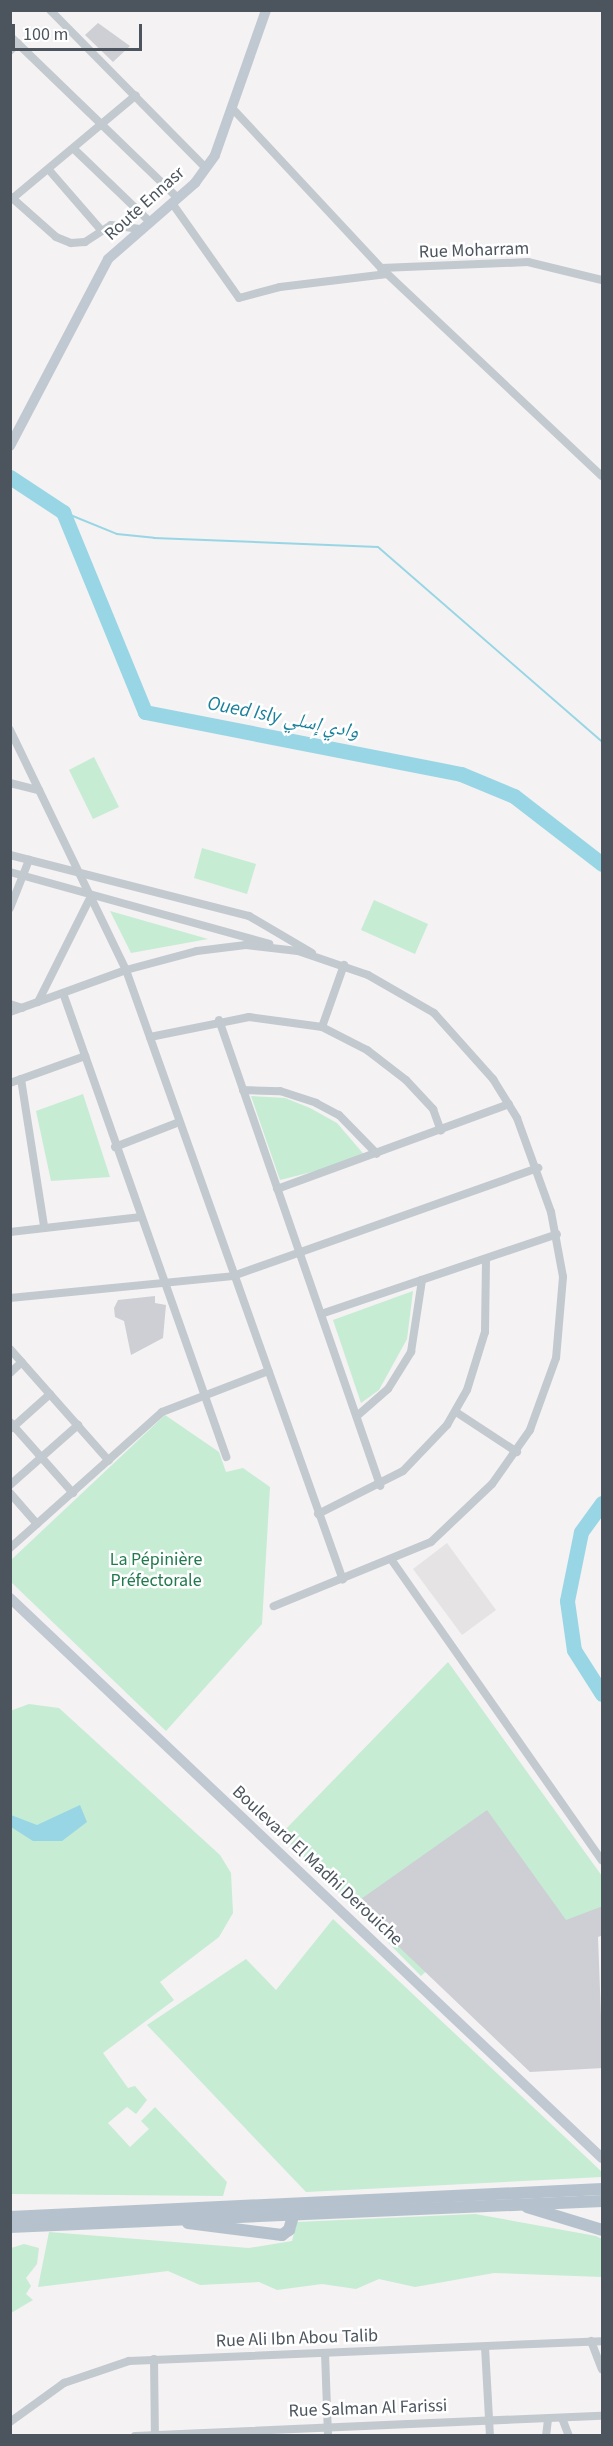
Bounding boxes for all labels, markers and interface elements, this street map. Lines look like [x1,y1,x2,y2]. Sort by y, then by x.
scale bar [15,12,146,50]
text: 100 m [23,22,68,47]
street label: Route Ennasr [101,163,189,245]
street label: Rue Moharram [418,238,530,264]
water label: Oued Isly وادي إسلي [205,692,361,744]
park label: La Pépinière Préfectorale [110,1550,202,1592]
street label: Boulevard El Madhi Derouiche [227,1781,407,1951]
street label: Rue Ali Ibn Abou Talib [215,2325,379,2353]
street label: Rue Salman Al Farissi [288,2395,448,2423]

